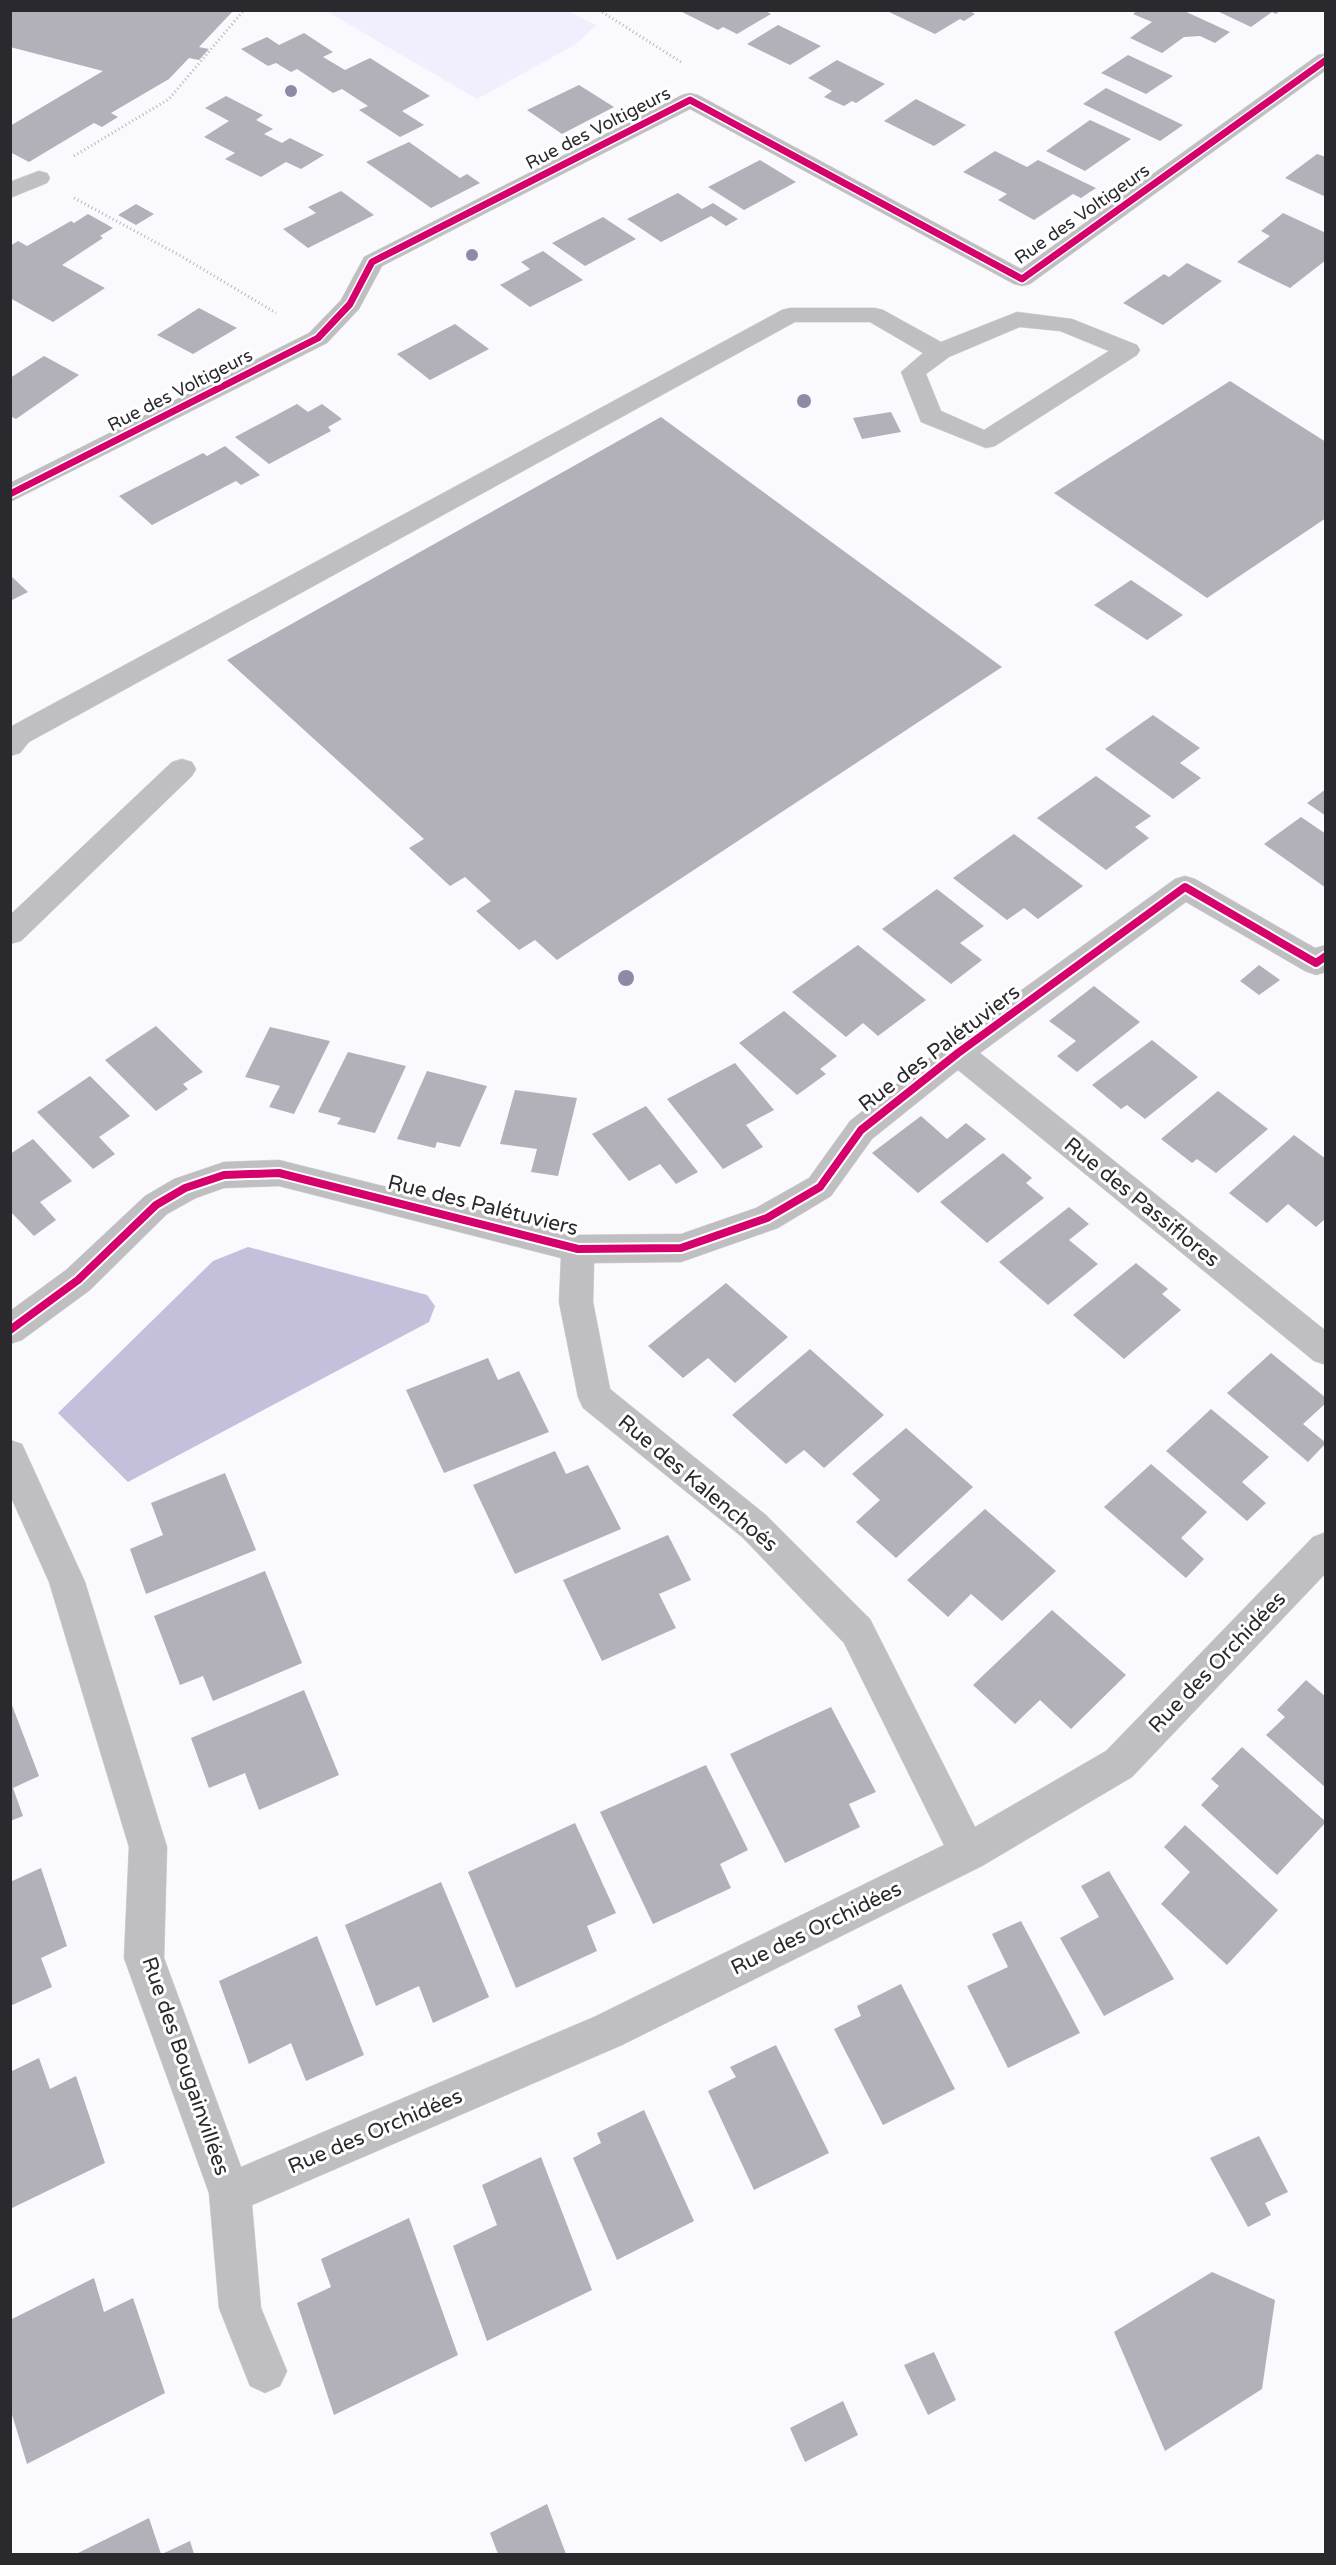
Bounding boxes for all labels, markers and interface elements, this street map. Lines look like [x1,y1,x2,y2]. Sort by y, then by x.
street label: Rue des Voltigeurs [522,82,674,174]
street label: Rue des Voltigeurs [1010,159,1154,269]
street label: Rue des Voltigeurs [104,344,256,436]
street label: Rue des Palétuviers [854,980,1025,1117]
street label: Rue des Passiflores [1059,1132,1224,1273]
street label: Rue des Palétuviers [385,1170,581,1241]
street label: Rue des Kalenchoés [613,1409,782,1557]
street label: Rue des Orchidées [1144,1587,1291,1738]
street label: Rue des Orchidées [727,1876,906,1981]
street label: Rue des Bougainvillées [136,1954,235,2179]
street label: Rue des Orchidées [284,2083,466,2179]

